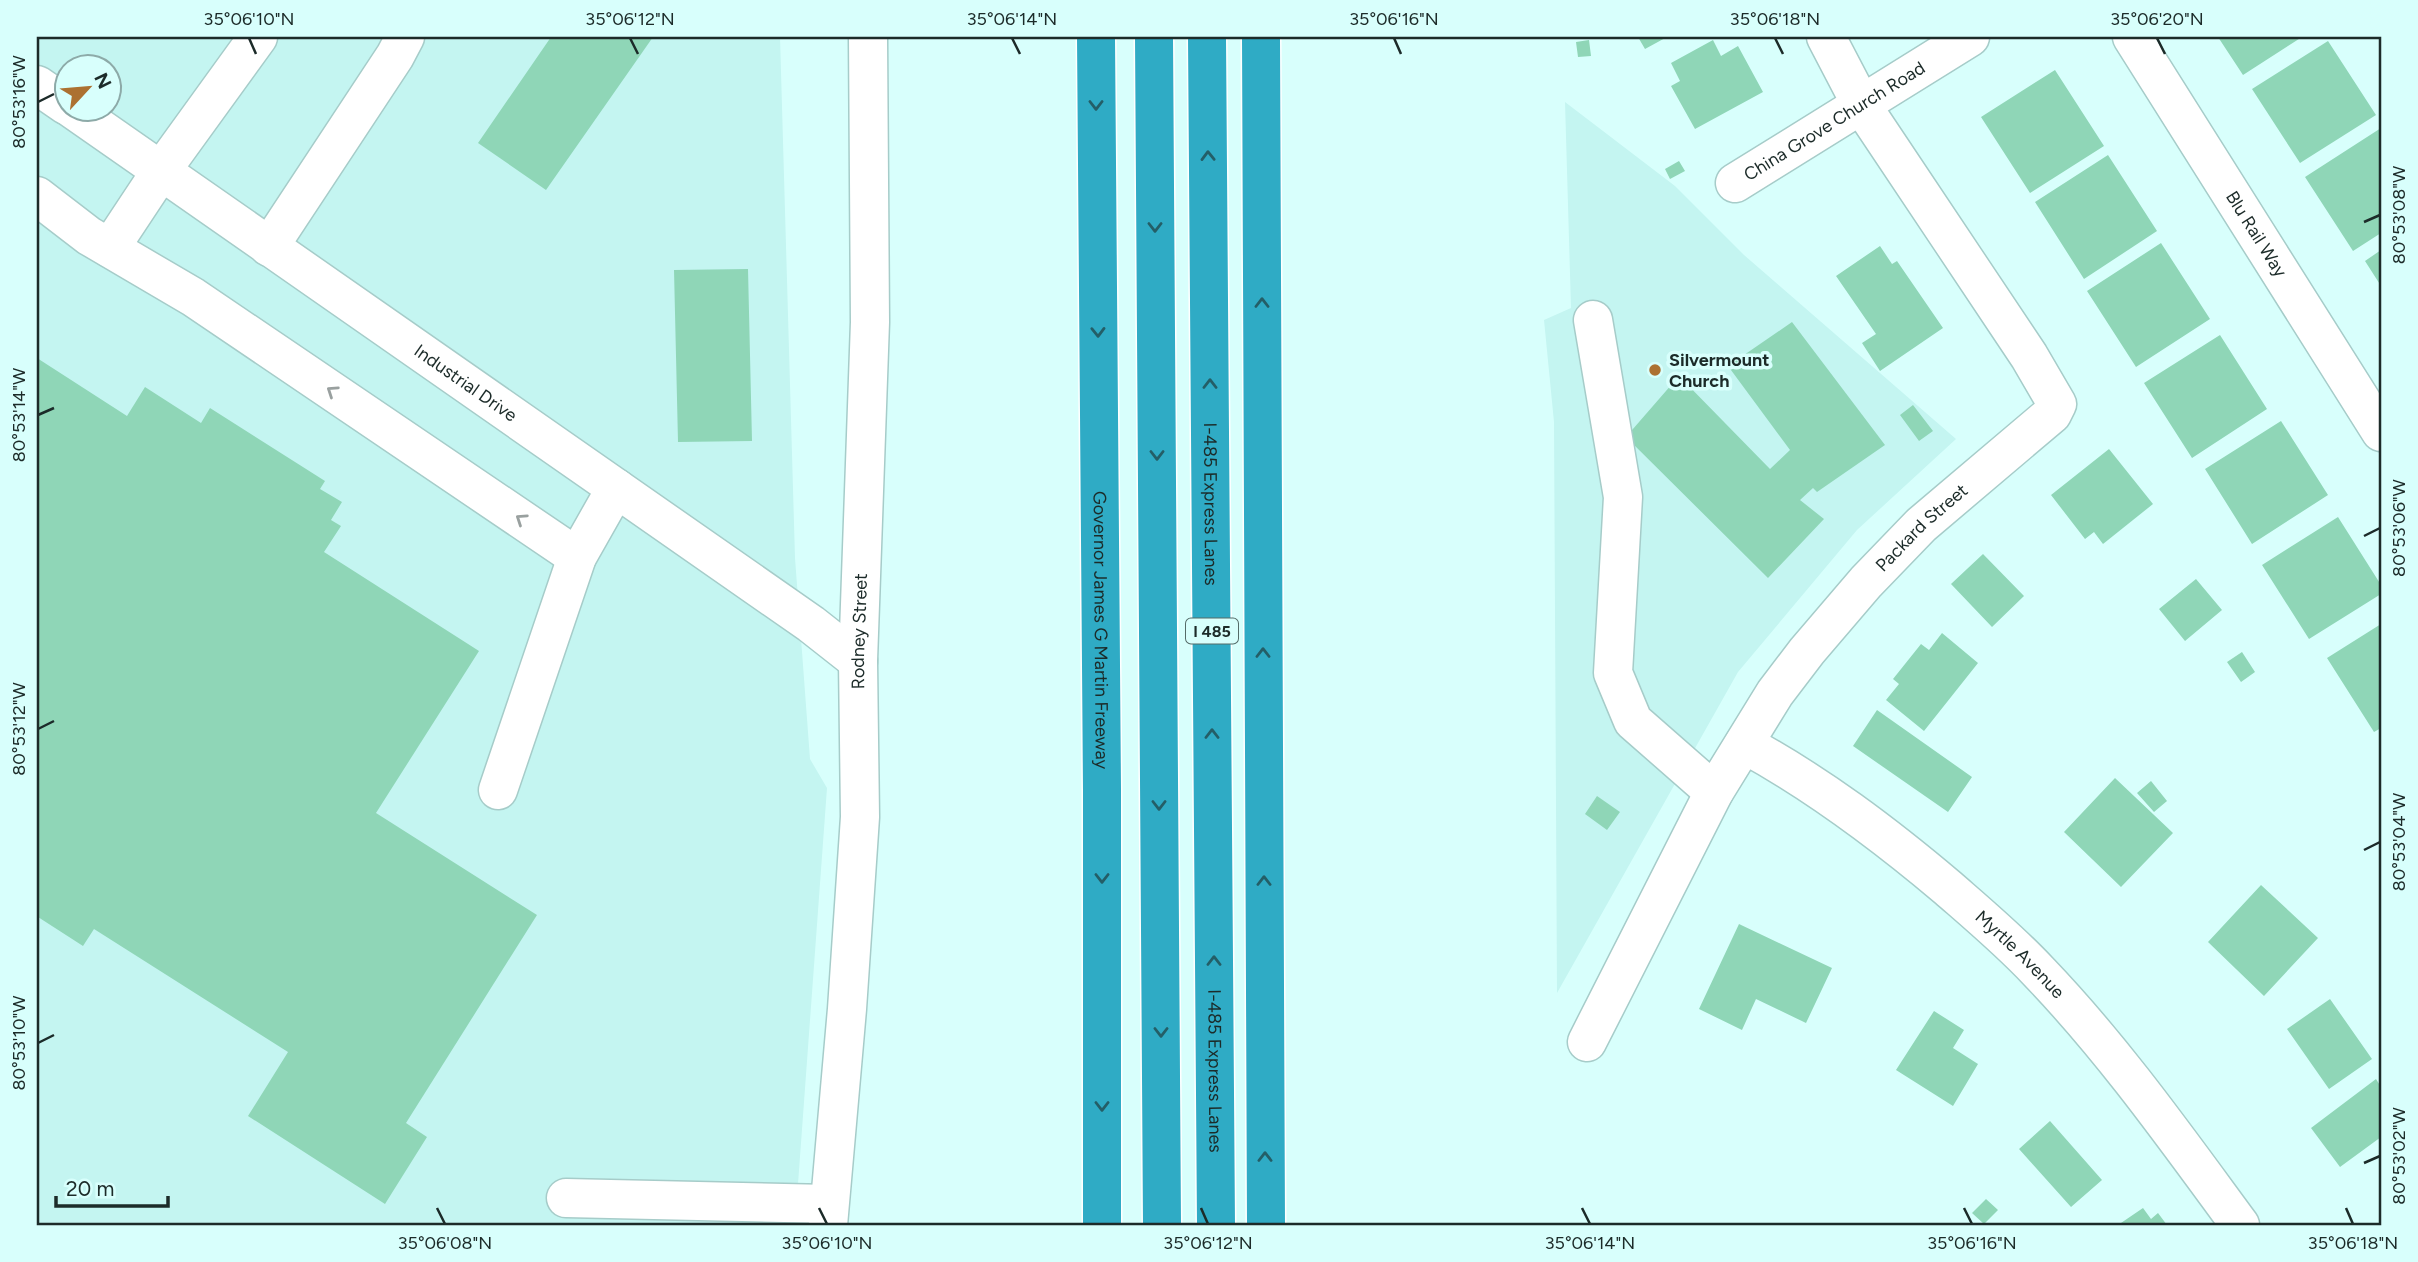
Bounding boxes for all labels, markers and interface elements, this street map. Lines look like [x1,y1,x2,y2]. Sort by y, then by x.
text: 35°06'10"N [204,8,294,30]
text: 35°06'12"N [585,8,675,30]
text: 35°06'14"N [967,8,1057,30]
text: 35°06'16"N [1349,8,1439,30]
text: 35°06'18"N [1730,8,1820,30]
text: 35°06'20"N [2110,8,2204,30]
north arrow [52,52,122,122]
text: 80°53'16"W [8,54,30,149]
street label: China Grove Church Road [1740,57,1929,186]
text: N [89,69,116,92]
one-way arrow [1088,100,1104,111]
one-way arrow [1200,150,1216,161]
text: 80°53'08"W [2388,165,2410,264]
street label: Blu Rail Way [2221,187,2292,282]
one-way arrow [1147,223,1163,233]
one-way arrow [1254,297,1270,308]
one-way arrow [1090,327,1105,338]
street label: Industrial Drive [410,340,521,427]
place label: Silvermount Church [1669,349,1769,392]
marker: Silvermount Church [1647,362,1663,378]
text: 80°53'14"W [8,367,30,462]
one-way arrow [1202,378,1218,388]
one-way arrow [327,386,340,399]
street label: I-485 Express Lanes [1199,422,1222,586]
one-way arrow [1149,450,1165,461]
text: 80°53'06"W [2388,478,2410,577]
street label: Packard Street [1871,479,1972,576]
street label: Governor James G Martin Freeway [1089,491,1113,770]
one-way arrow [516,515,529,527]
street label: Rodney Street [847,573,872,690]
road number: I 485 [1186,618,1238,644]
one-way arrow [1255,647,1271,658]
text: 80°53'12"W [8,682,30,776]
one-way arrow [1205,728,1220,739]
text: 80°53'04"W [2388,792,2410,891]
one-way arrow [1151,800,1167,811]
one-way arrow [1094,874,1110,884]
one-way arrow [1256,875,1272,885]
street label: Myrtle Avenue [1971,906,2069,1003]
one-way arrow [1206,955,1222,966]
street label: I-485 Express Lanes [1203,989,1226,1153]
text: 80°53'10"W [8,995,30,1091]
one-way arrow [1153,1028,1169,1038]
one-way arrow [1094,1101,1110,1112]
text: 80°53'02"W [2388,1106,2410,1205]
one-way arrow [1257,1151,1273,1162]
scale bar [56,1164,168,1208]
text: 20 m [66,1176,114,1201]
text: 35°06'08"N [398,1232,492,1254]
text: 35°06'10"N [782,1232,872,1254]
text: 35°06'12"N [1163,1232,1253,1254]
text: 35°06'14"N [1545,1232,1635,1254]
text: 35°06'16"N [1927,1232,2017,1254]
text: 35°06'18"N [2308,1232,2398,1254]

